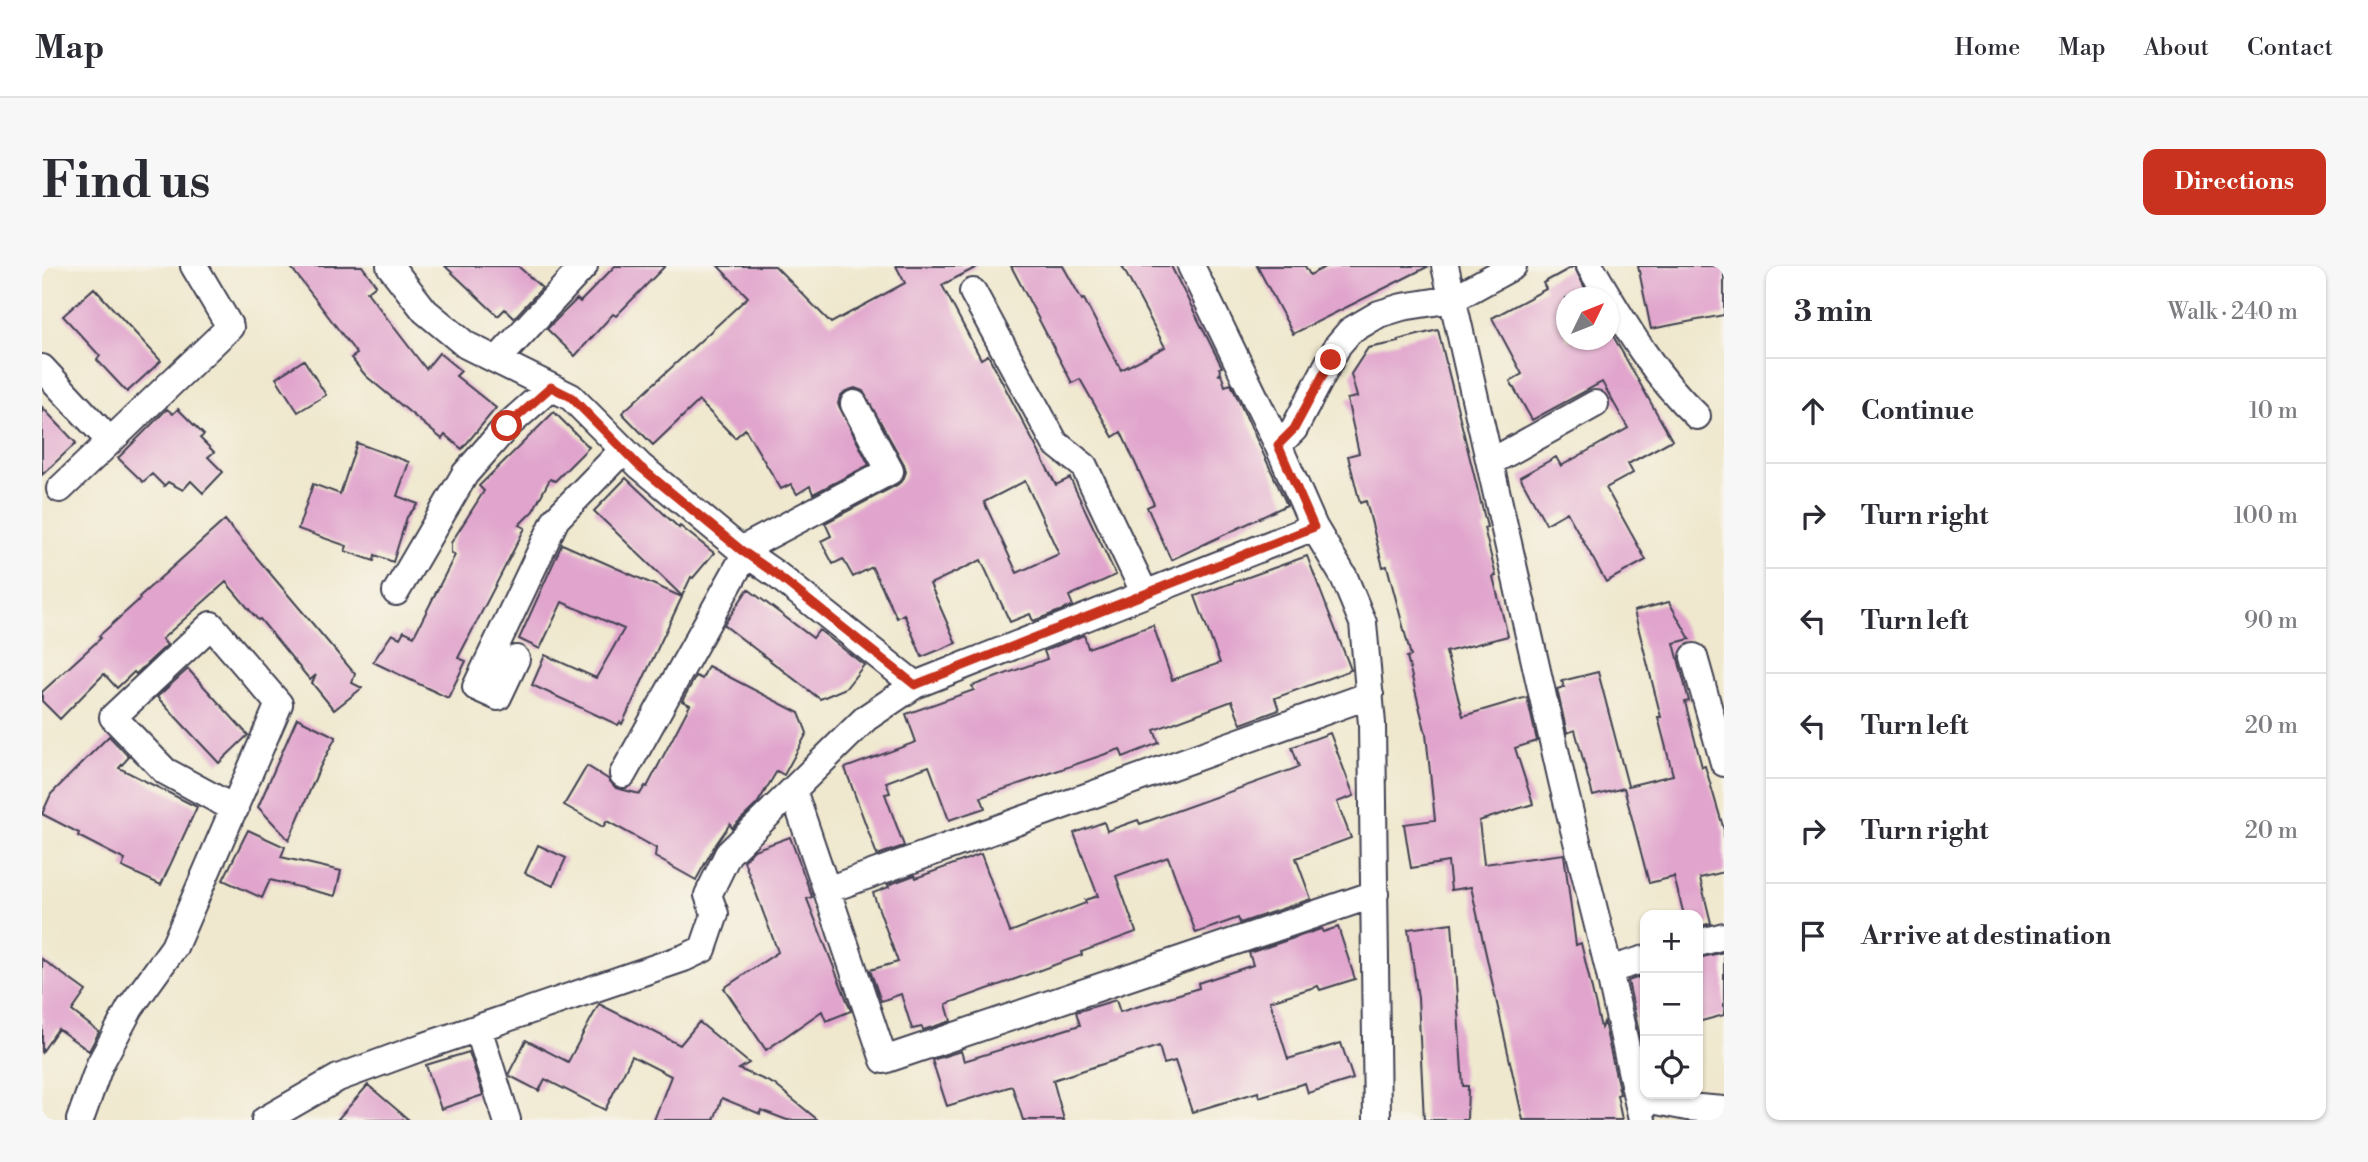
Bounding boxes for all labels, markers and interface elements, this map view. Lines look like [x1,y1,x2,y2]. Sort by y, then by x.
text: Map [35,28,104,69]
text: Home [1955,33,2020,63]
text: Map [2058,33,2106,63]
text: About [2144,33,2209,63]
text: Contact [2247,33,2333,63]
button: Directions [2143,149,2326,215]
text: Find us [42,152,211,213]
north arrow [1556,287,1619,350]
text: 3 min [1794,293,1872,331]
text: Walk · 240 m [2168,298,2298,326]
route end [1315,344,1346,375]
icon: ahead [1794,392,1832,430]
text: Continue [1861,395,1974,427]
text: 10 m [2249,397,2298,425]
route start [491,410,522,441]
icon: right [1794,497,1832,535]
text: Turn right [1861,500,1989,532]
text: 100 m [2233,502,2298,530]
icon: left [1794,602,1832,640]
text: Turn left [1861,605,1969,637]
text: 90 m [2244,607,2298,635]
icon: left [1794,707,1832,745]
text: Turn left [1861,710,1969,742]
text: 20 m [2245,712,2298,740]
icon: right [1794,812,1832,850]
text: Turn right [1861,815,1989,847]
text: 20 m [2245,817,2298,845]
map controls [1640,910,1703,1099]
button: + [1640,910,1703,973]
icon: arrive [1794,917,1832,955]
text: Arrive at destination [1861,920,2111,952]
button: − [1640,973,1703,1036]
button: locate [1640,1036,1703,1099]

